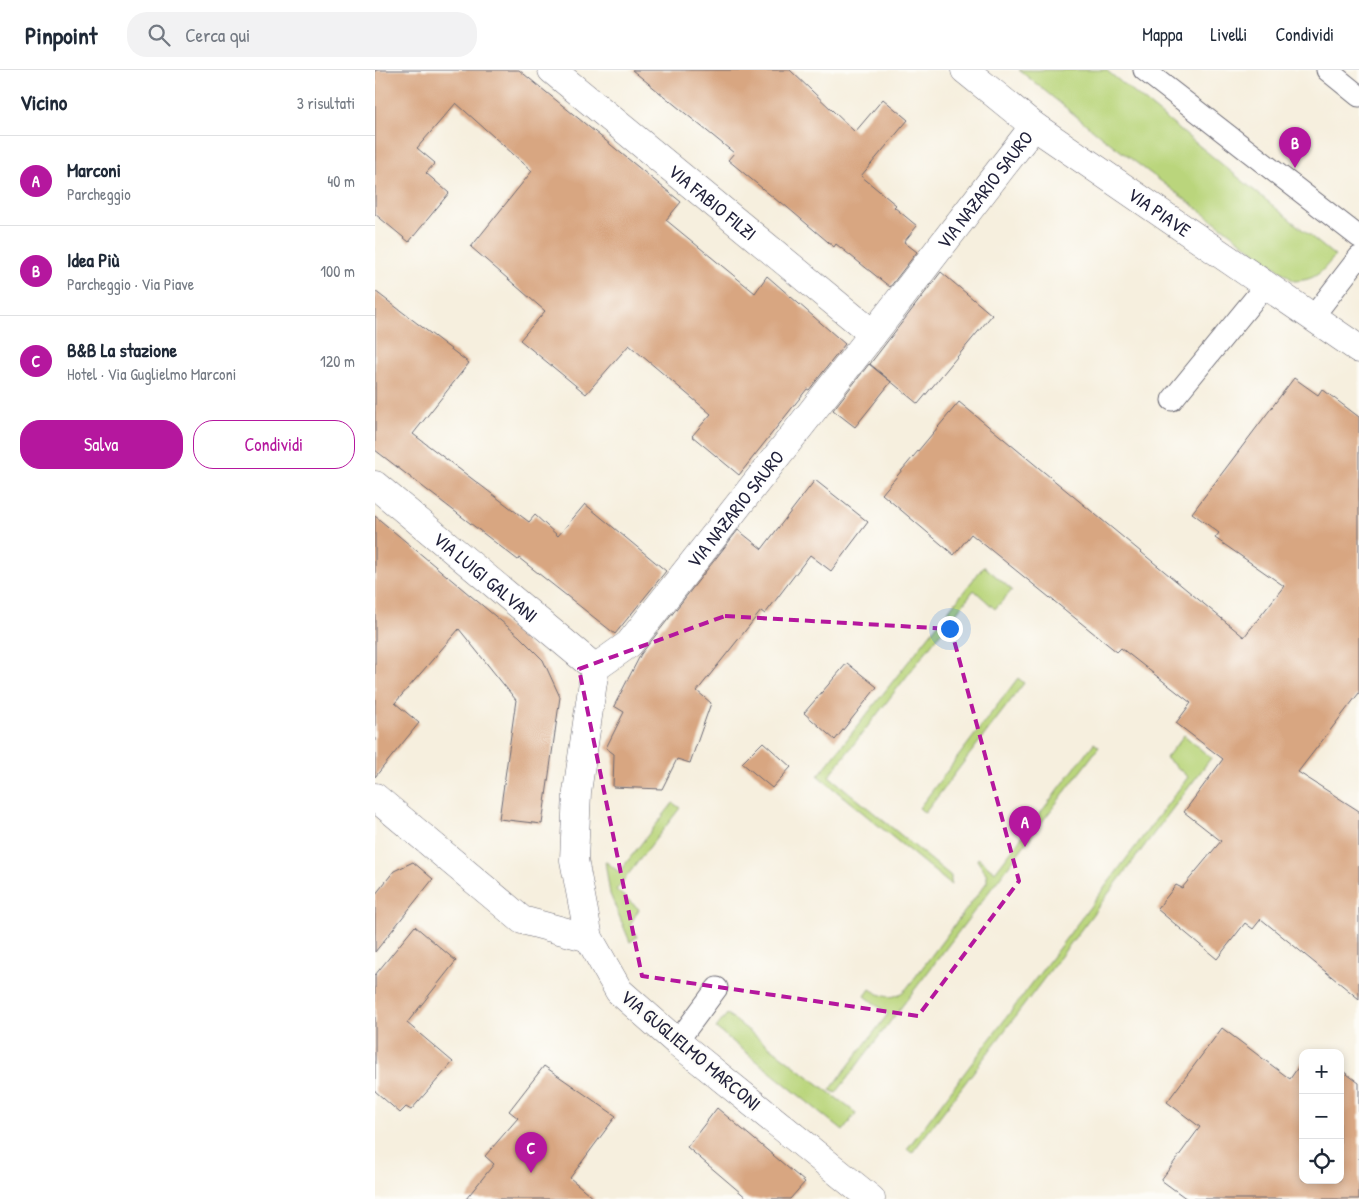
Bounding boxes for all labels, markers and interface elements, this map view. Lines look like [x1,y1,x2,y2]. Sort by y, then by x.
search box [127,12,477,57]
text: Pinpoint [25,19,97,51]
icon: search [145,21,173,49]
text: Cerca qui [185,22,250,48]
text: Mappa [1142,22,1183,47]
text: Livelli [1211,22,1247,47]
text: Condividi [1275,22,1334,47]
text: Vicino [20,88,67,117]
text: 3 risultati [297,92,355,114]
street label: VIA NAZARIO SAURO [931,125,1039,254]
pin: B [1279,127,1311,168]
text: Marconi [67,157,121,183]
street label: VIA FABIO FILZI [663,158,762,246]
text: A [32,170,40,192]
text: 40 m [327,170,355,192]
street label: VIA PIAVE [1123,181,1196,243]
text: Parcheggio [67,183,131,205]
text: Idea Più [67,247,119,273]
text: B [32,260,40,282]
text: 100 m [320,260,355,282]
text: Parcheggio · Via Piave [67,273,194,295]
text: B&B La stazione [67,337,177,363]
text: C [32,350,40,372]
text: 120 m [320,350,355,372]
text: Hotel · Via Guglielmo Marconi [67,363,236,385]
button: Salva [20,420,183,469]
button: Condividi [193,420,355,469]
street label: VIA NAZARIO SAURO [681,445,790,573]
street label: VIA LUIGI GALVANI [428,526,544,628]
your location [937,616,963,642]
pin: A [1009,806,1041,847]
street label: VIA GUGLIELMO MARCONI [615,984,767,1116]
map controls [1299,1049,1344,1184]
button: + [1299,1049,1344,1094]
button: − [1299,1094,1344,1139]
pin: C [515,1132,547,1173]
button: locate [1299,1139,1344,1184]

